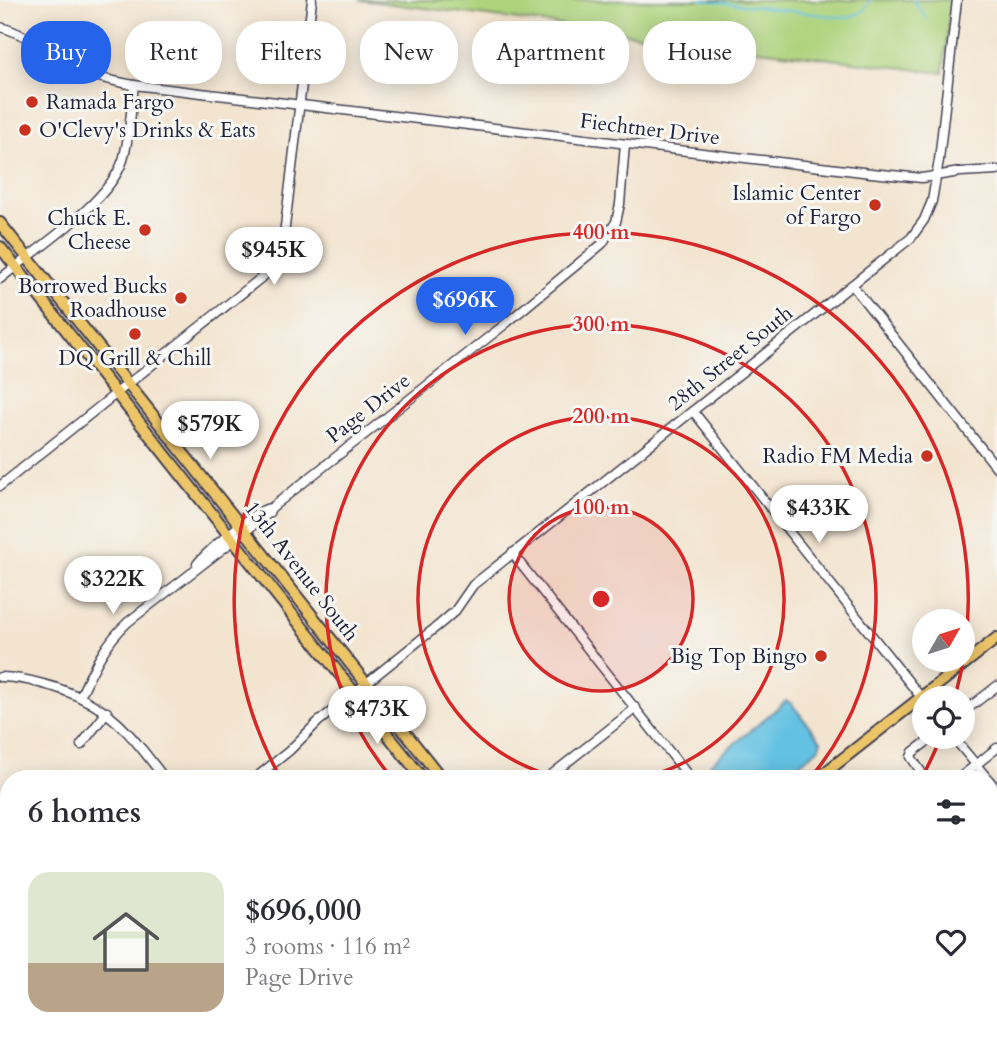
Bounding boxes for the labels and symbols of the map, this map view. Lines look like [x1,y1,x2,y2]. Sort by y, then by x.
place label: Ramada Fargo [46,88,174,117]
marker: Ramada Fargo [24,94,40,110]
street label: Fiechtner Drive [578,107,722,152]
place label: O'Clevy's Drinks & Eats [39,116,255,145]
marker: O'Clevy's Drinks & Eats [17,122,33,138]
place label: Islamic Center of Fargo [732,179,861,232]
marker: Islamic Center of Fargo [867,197,883,213]
place label: Chuck E. Cheese [47,204,131,257]
text: 400 m [572,218,630,247]
marker: Chuck E. Cheese [137,222,153,238]
pin: $945K [225,228,323,287]
place label: Borrowed Bucks Roadhouse [18,272,167,325]
pin: $696K [416,278,514,337]
marker: Borrowed Bucks Roadhouse [173,290,189,306]
street label: 28th Street South [662,299,799,418]
text: 300 m [572,310,630,339]
marker: DQ Grill & Chill [127,326,143,342]
place label: DQ Grill & Chill [59,344,211,373]
street label: Page Drive [320,366,416,450]
pin: $579K [161,402,259,461]
text: 200 m [572,402,630,431]
place label: Radio FM Media [762,442,913,471]
marker: Radio FM Media [919,448,935,464]
pin: $433K [770,486,868,545]
text: 100 m [572,493,630,522]
street label: 13th Avenue South [238,495,366,648]
pin: $322K [64,556,162,616]
centre of rings [589,587,613,611]
north arrow [912,609,975,672]
place label: Big Top Bingo [671,642,807,671]
marker: Big Top Bingo [813,648,829,664]
pin: $473K [328,686,426,746]

